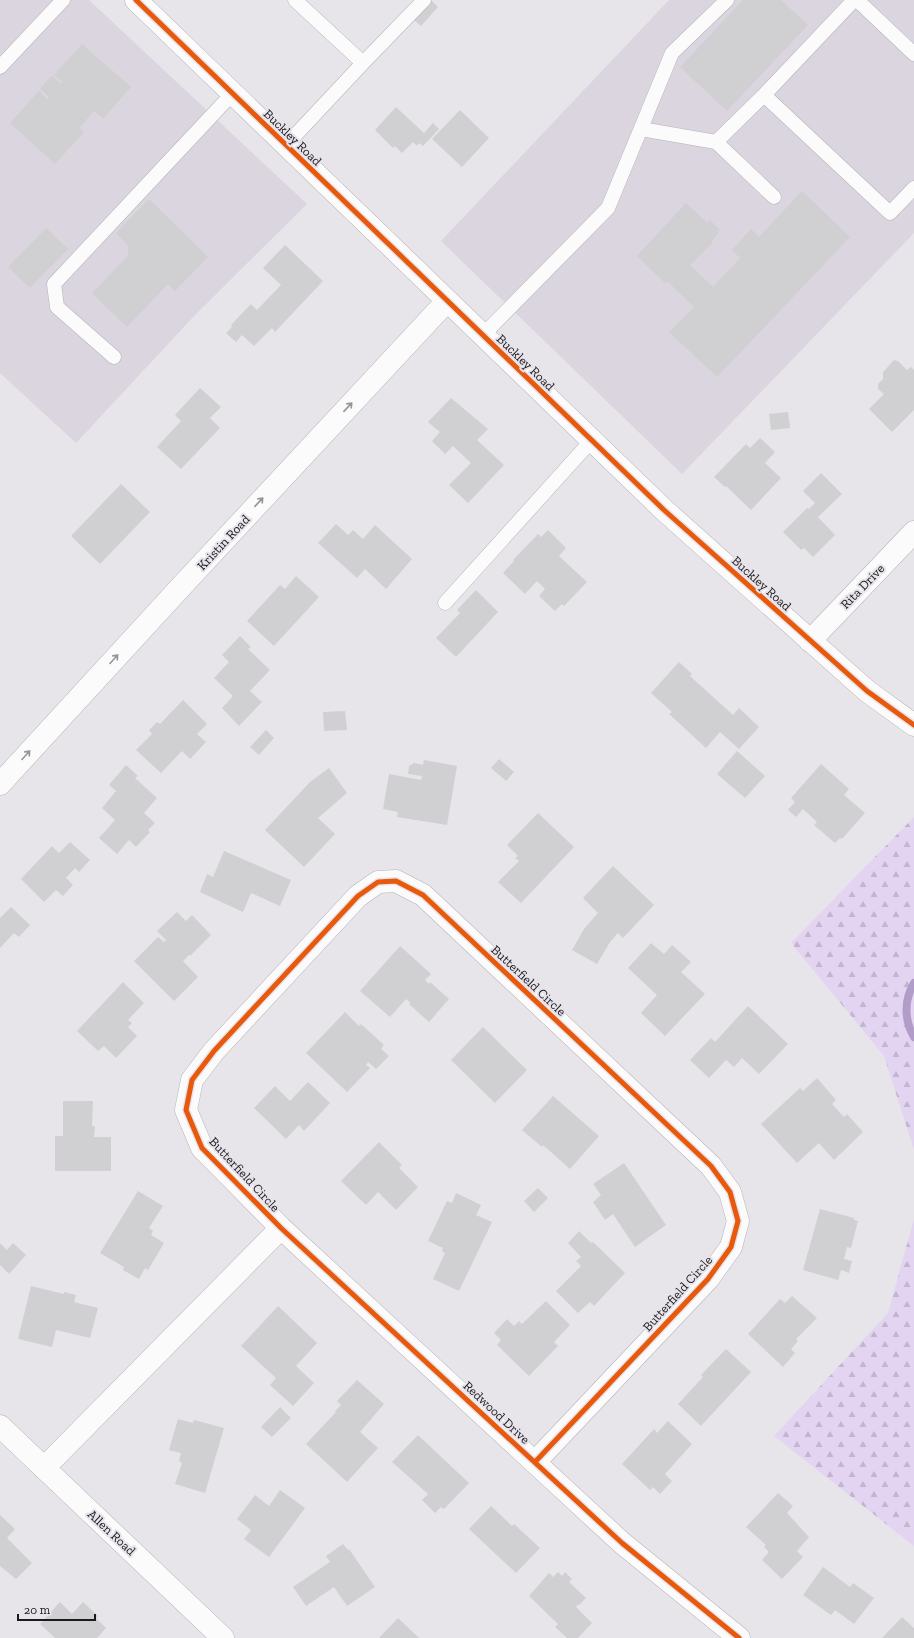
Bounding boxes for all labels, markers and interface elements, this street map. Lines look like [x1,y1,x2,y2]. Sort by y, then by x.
street label: Buckley Road [261,106,325,169]
street label: Buckley Road [494,331,558,394]
one-way arrow [343,402,353,412]
one-way arrow [255,497,264,507]
street label: Kristin Road [194,512,253,573]
street label: Buckley Road [729,553,794,614]
street label: Rita Drive [837,561,887,612]
one-way arrow [109,654,119,664]
one-way arrow [22,750,31,760]
street label: Butterfield Circle [488,942,569,1019]
street label: Butterfield Circle [206,1134,283,1215]
street label: Butterfield Circle [640,1252,715,1334]
street label: Redwood Drive [461,1378,533,1447]
street label: Allen Road [85,1506,139,1558]
scale bar [18,1596,95,1622]
text: 20 m [24,1603,51,1617]

